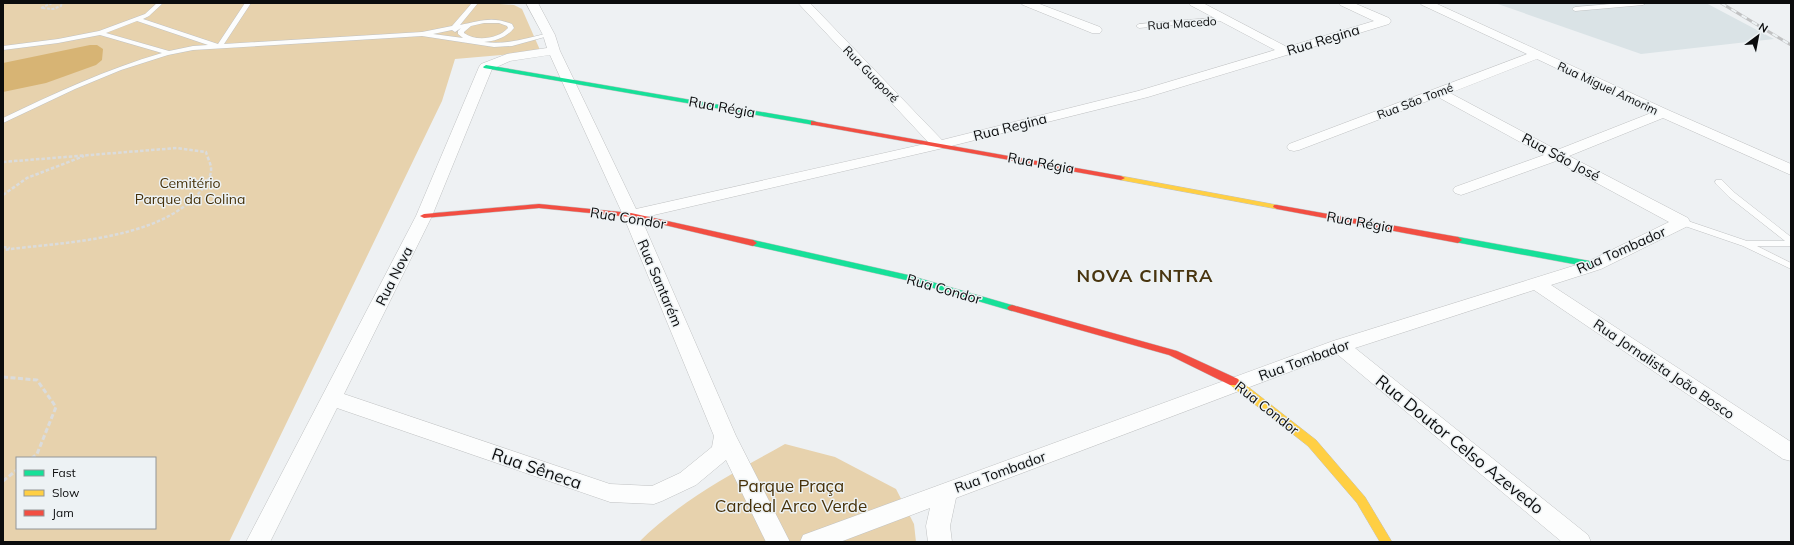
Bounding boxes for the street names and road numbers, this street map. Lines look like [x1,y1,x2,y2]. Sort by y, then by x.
street label: Rua Macedo [1147,13,1217,33]
street label: Rua Regina [1284,20,1362,60]
street label: Rua Guaporé [840,42,902,106]
street label: Rua Miguel Amorim [1555,58,1661,118]
street label: Rua São Tomé [1375,80,1455,122]
street label: Rua Régia [687,92,757,122]
street label: Rua Regina [971,109,1049,145]
street label: Rua São José [1519,129,1603,185]
street label: Rua Régia [1006,148,1076,178]
street label: Rua Condor [589,203,668,233]
street label: Rua Régia [1325,207,1395,237]
street label: Rua Tombador [1574,222,1669,278]
street label: Rua Santarém [633,237,687,329]
street label: Rua Nova [371,243,417,309]
street label: Rua Condor [905,270,984,308]
street label: Rua Jornalista João Bosco [1590,315,1738,423]
street label: Rua Tombador [1256,335,1353,385]
street label: Rua Doutor Celso Azevedo [1372,370,1548,518]
street label: Rua Condor [1231,377,1303,439]
street label: Rua Sêneca [489,443,585,493]
street label: Rua Tombador [952,447,1049,497]

